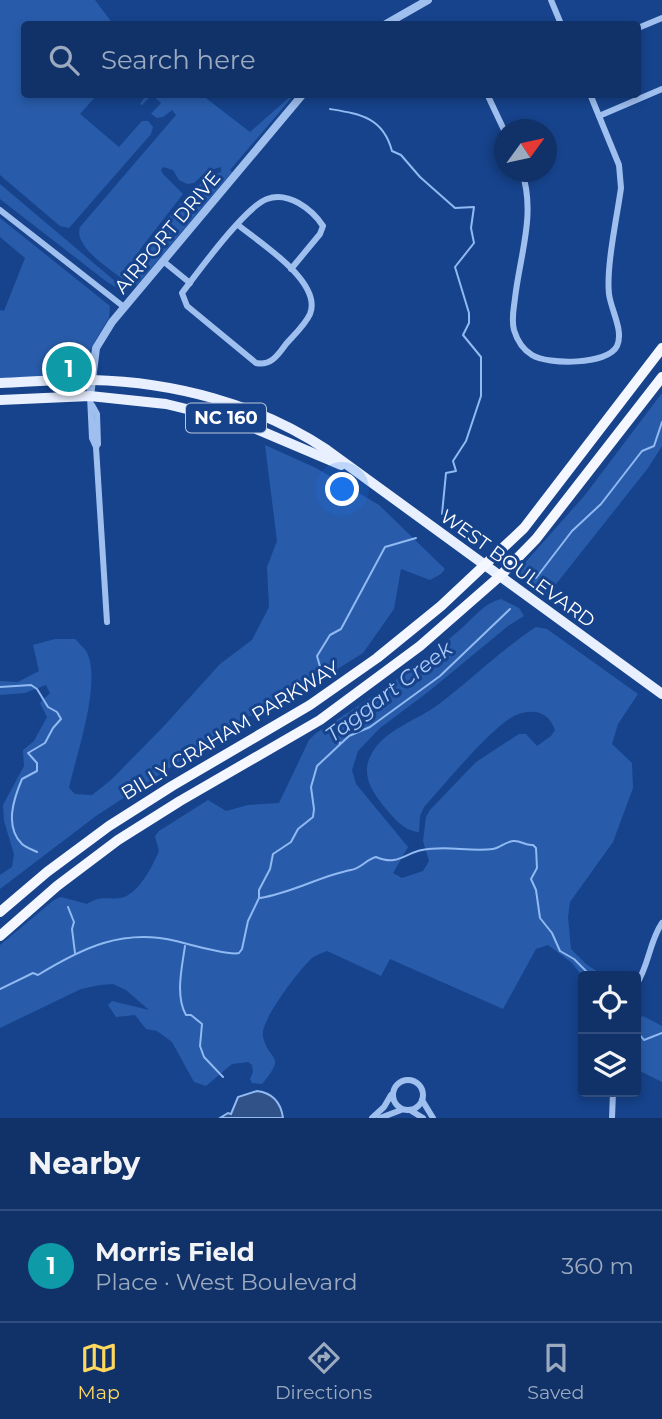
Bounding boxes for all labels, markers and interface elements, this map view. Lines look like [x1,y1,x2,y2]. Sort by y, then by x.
search box [21,21,641,98]
icon: search [45,41,83,79]
text: Search here [101,44,256,76]
north arrow [494,119,557,182]
street label: AIRPORT DRIVE [110,166,225,298]
pin: 1 [46,343,92,395]
road number: NC 160 [186,404,266,432]
your location [325,472,359,506]
street label: WEST BOULEVARD [436,505,600,632]
water label: Taggart Creek [320,635,458,747]
street label: BILLY GRAHAM PARKWAY [117,656,344,805]
map controls [578,971,641,1097]
button: locate [578,971,641,1034]
button: layers [578,1034,641,1097]
text: Nearby [28,1145,140,1182]
text: Morris Field [95,1236,255,1268]
text: 1 [46,1252,56,1280]
text: 360 m [561,1252,634,1280]
text: Place · West Boulevard [95,1268,358,1296]
tab: Map [78,1339,120,1404]
tab: Directions [275,1339,372,1404]
tab: Saved [527,1339,584,1404]

